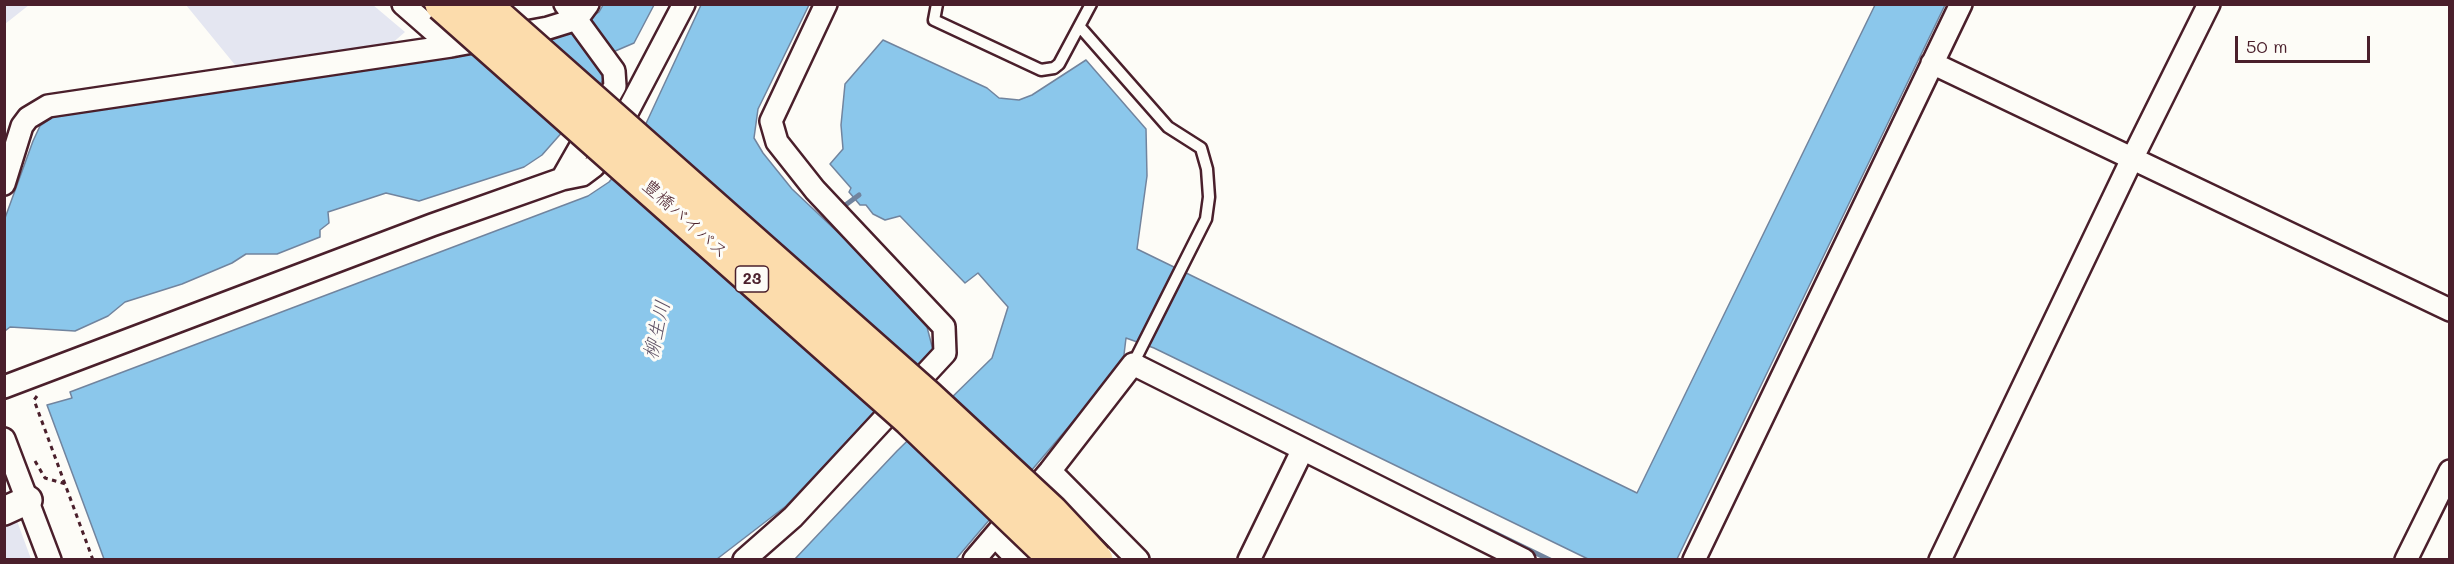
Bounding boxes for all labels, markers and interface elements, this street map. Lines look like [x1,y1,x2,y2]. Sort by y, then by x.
scale bar [2238,24,2373,62]
text: 50 m [2246,34,2288,58]
street label: 豊橋バイパス [638,175,732,263]
road number: 23 [736,266,768,292]
water label: 柳生川 [639,298,675,362]

